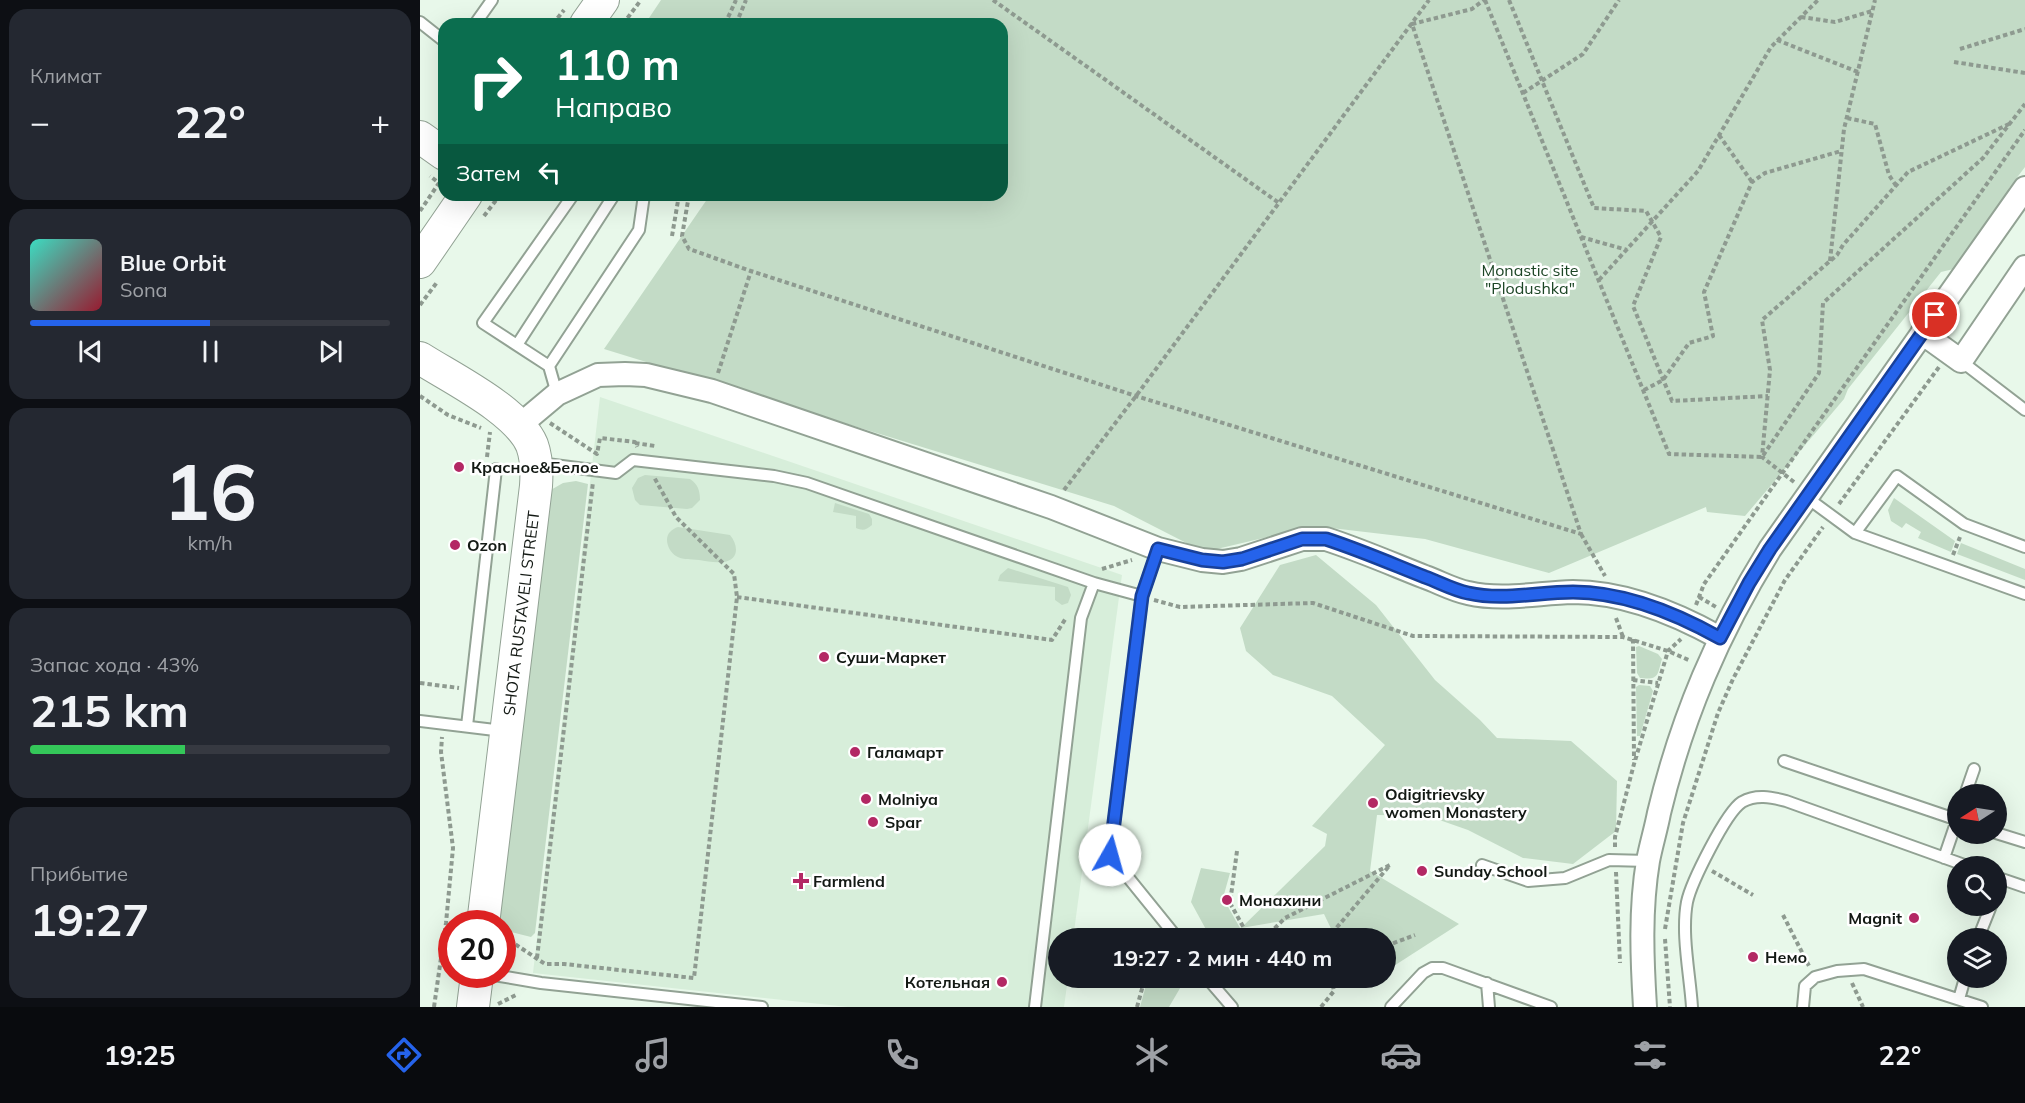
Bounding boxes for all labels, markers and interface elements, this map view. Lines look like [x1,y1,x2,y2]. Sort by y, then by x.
text: 110 m [555,38,680,91]
icon: right [456,42,534,120]
text: Климат [30,63,102,88]
text: Направо [555,90,672,124]
text: 22° [174,93,246,149]
text: − [30,101,50,142]
text: + [370,101,390,142]
icon: left [533,156,566,189]
text: Затем [456,159,521,187]
text: Blue Orbit [120,249,226,277]
park label: Monastic site "Plodushka" [1481,260,1579,298]
text: Sona [120,277,168,302]
pin [1909,289,1960,340]
icon: arrive [1918,298,1951,331]
icon: previous [74,335,107,368]
icon: pause [194,335,227,368]
icon: next [314,335,347,368]
text: 16 [163,442,257,540]
place label: Красное&Белое [471,457,599,477]
marker: Красное&Белое [452,460,466,474]
street label: SHOTA RUSTAVELI STREET [498,509,544,717]
text: km/h [187,530,233,555]
place label: Ozon [467,535,507,555]
marker: Ozon [448,538,462,552]
place label: Суши-Маркет [836,647,946,667]
marker: Суши-Маркет [817,650,831,664]
text: Запас хода · 43% [30,652,199,677]
text: 215 km [30,682,189,738]
place label: Галамарт [867,742,944,762]
marker: Галамарт [848,745,862,759]
place label: Odigitrievsky women Monastery [1385,784,1527,822]
north arrow [1947,784,2007,844]
map controls [1947,784,2007,988]
place label: Molniya [878,789,938,809]
marker: Molniya [859,792,873,806]
marker: Odigitrievsky women Monastery [1366,796,1380,810]
place label: Spar [885,812,922,832]
marker: Spar [866,815,880,829]
position arrow [1078,823,1142,887]
button: search [1947,856,2007,916]
text: Прибытие [30,861,128,886]
place label: Sunday School [1434,861,1548,881]
marker: Sunday School [1415,864,1429,878]
place label: Farmlend [813,871,885,891]
marker: Farmlend [794,874,808,888]
place label: Монахини [1239,890,1321,910]
text: 19:27 [30,891,149,947]
marker: Монахини [1220,893,1234,907]
place label: Magnit [1848,908,1902,928]
speed limit sign: 20 [438,910,516,988]
marker: Magnit [1907,911,1921,925]
button: layers [1947,928,2007,988]
text: 19:27 · 2 мин · 440 m [1112,944,1332,972]
place label: Немо [1765,947,1807,967]
marker: Немо [1746,950,1760,964]
place label: Котельная [905,972,990,992]
marker: Котельная [995,975,1009,989]
icon: directions [383,1034,425,1076]
icon: music [632,1034,674,1076]
icon: phone [881,1034,923,1076]
icon: climate [1131,1034,1173,1076]
icon: car [1380,1034,1422,1076]
icon: filters [1629,1034,1671,1076]
text: 19:25 [104,1038,175,1072]
text: 22° [1879,1038,1921,1072]

